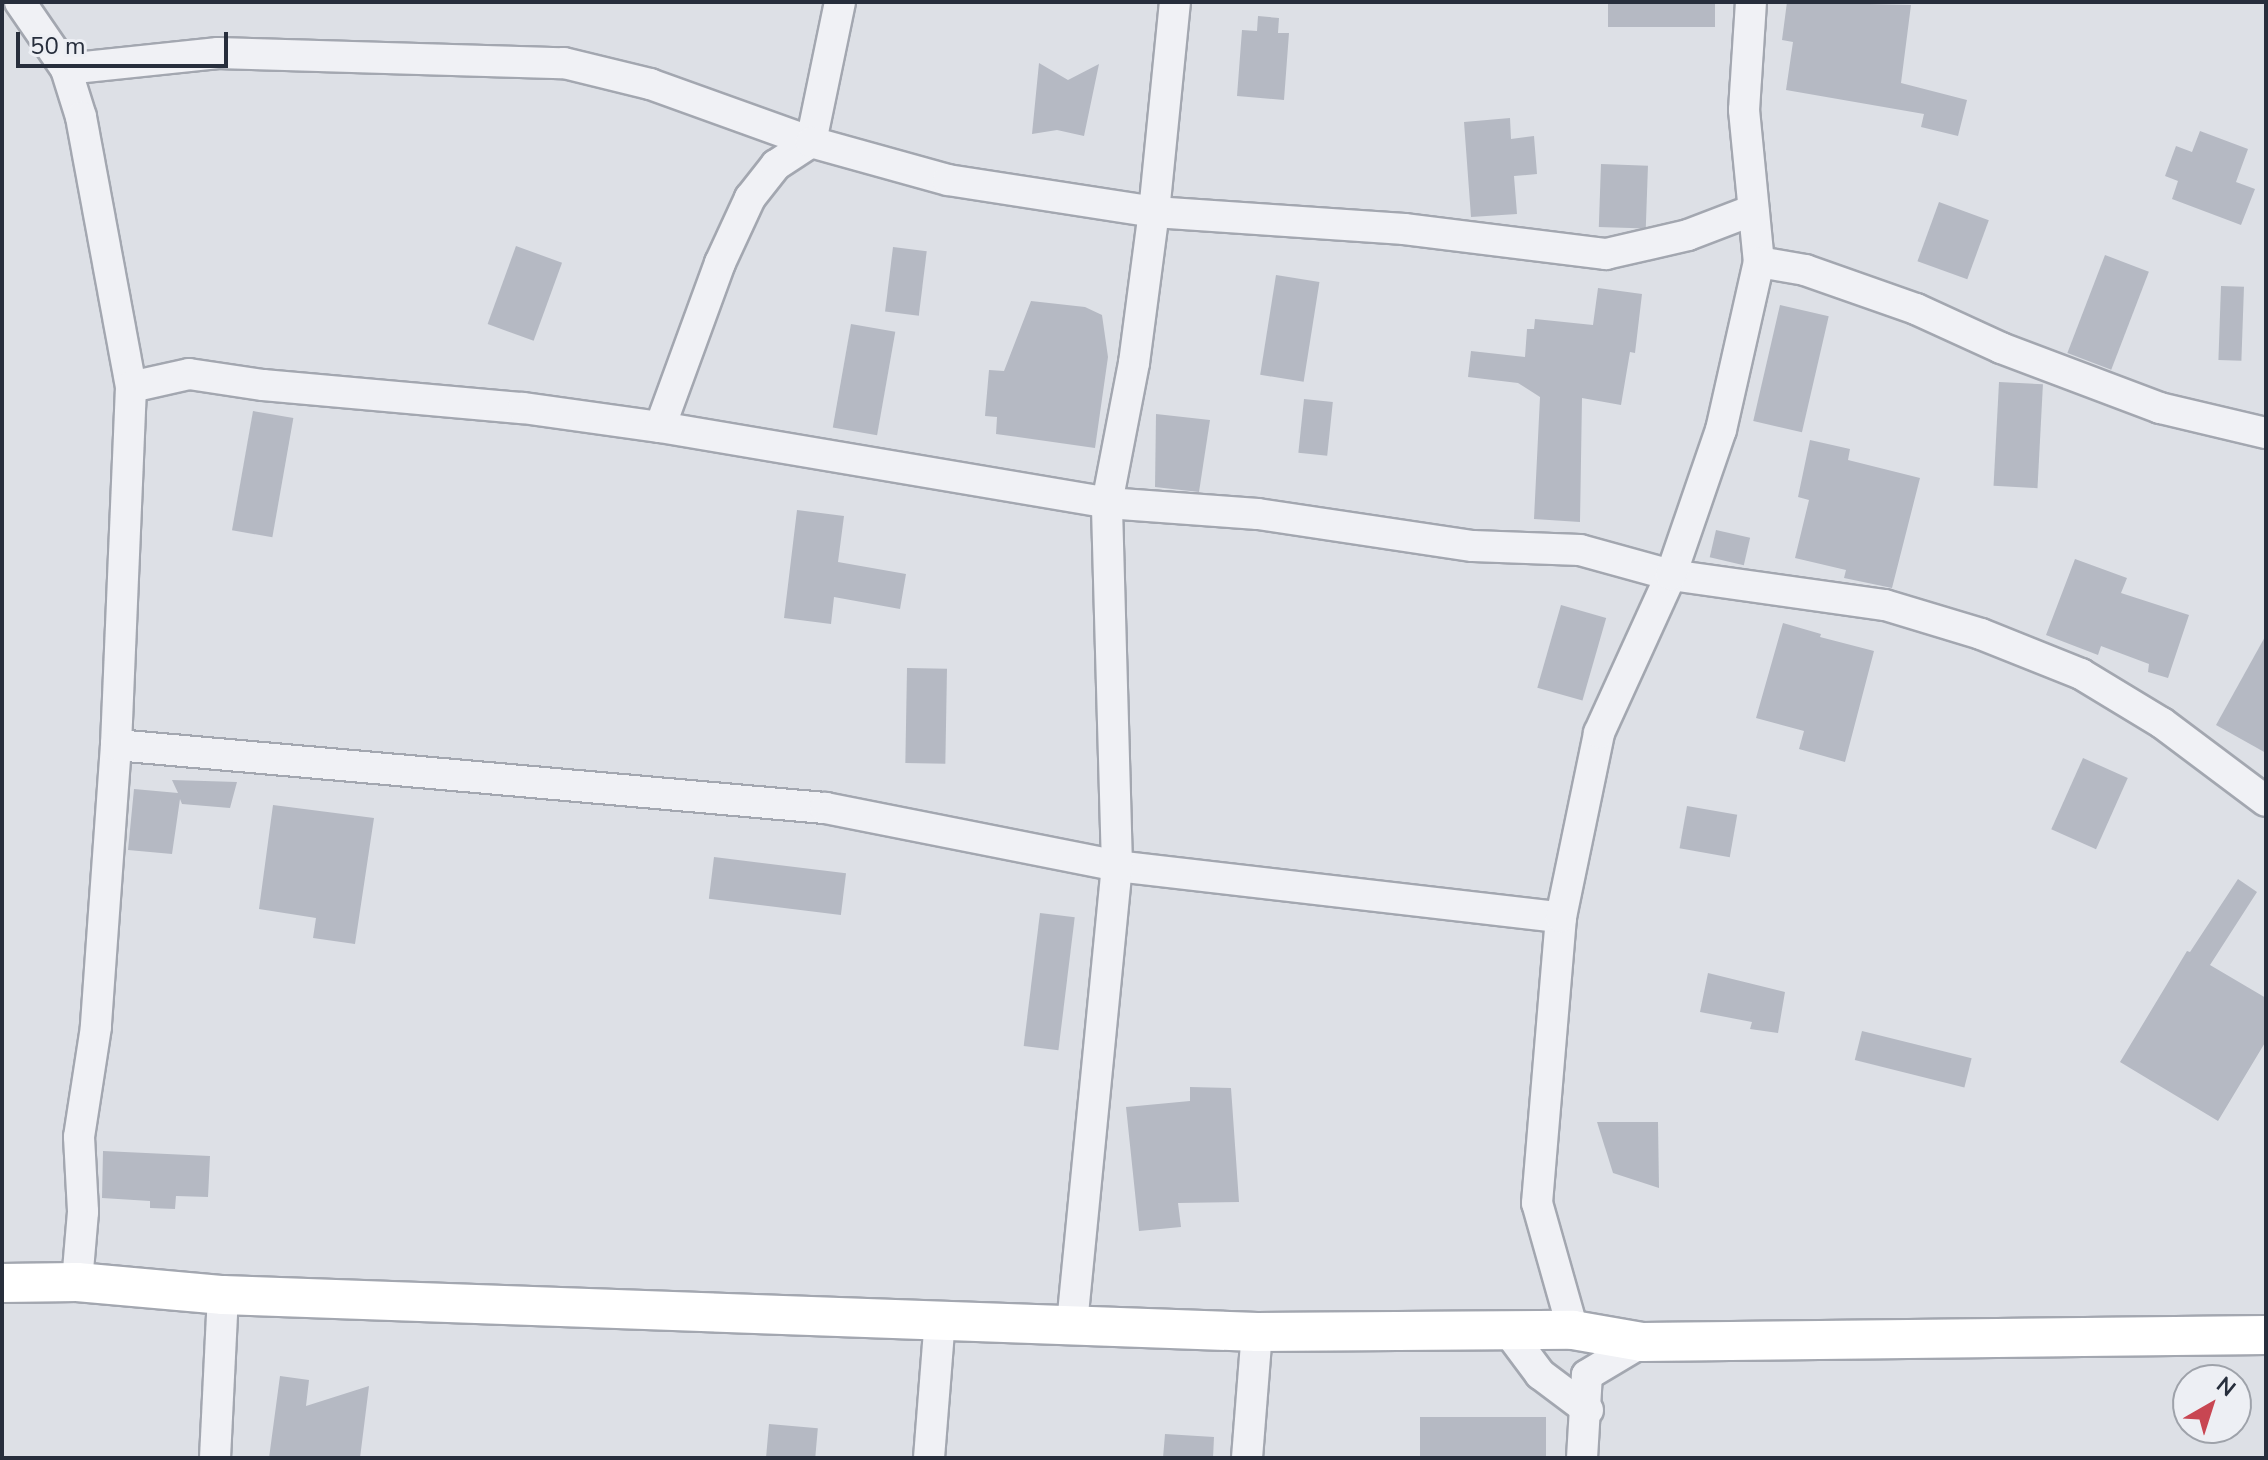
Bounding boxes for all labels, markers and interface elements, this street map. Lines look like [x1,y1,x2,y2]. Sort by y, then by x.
scale bar [20,16,232,66]
text: 50 m [30,30,86,62]
north arrow [2172,1364,2252,1444]
text: N [2210,1370,2242,1404]

